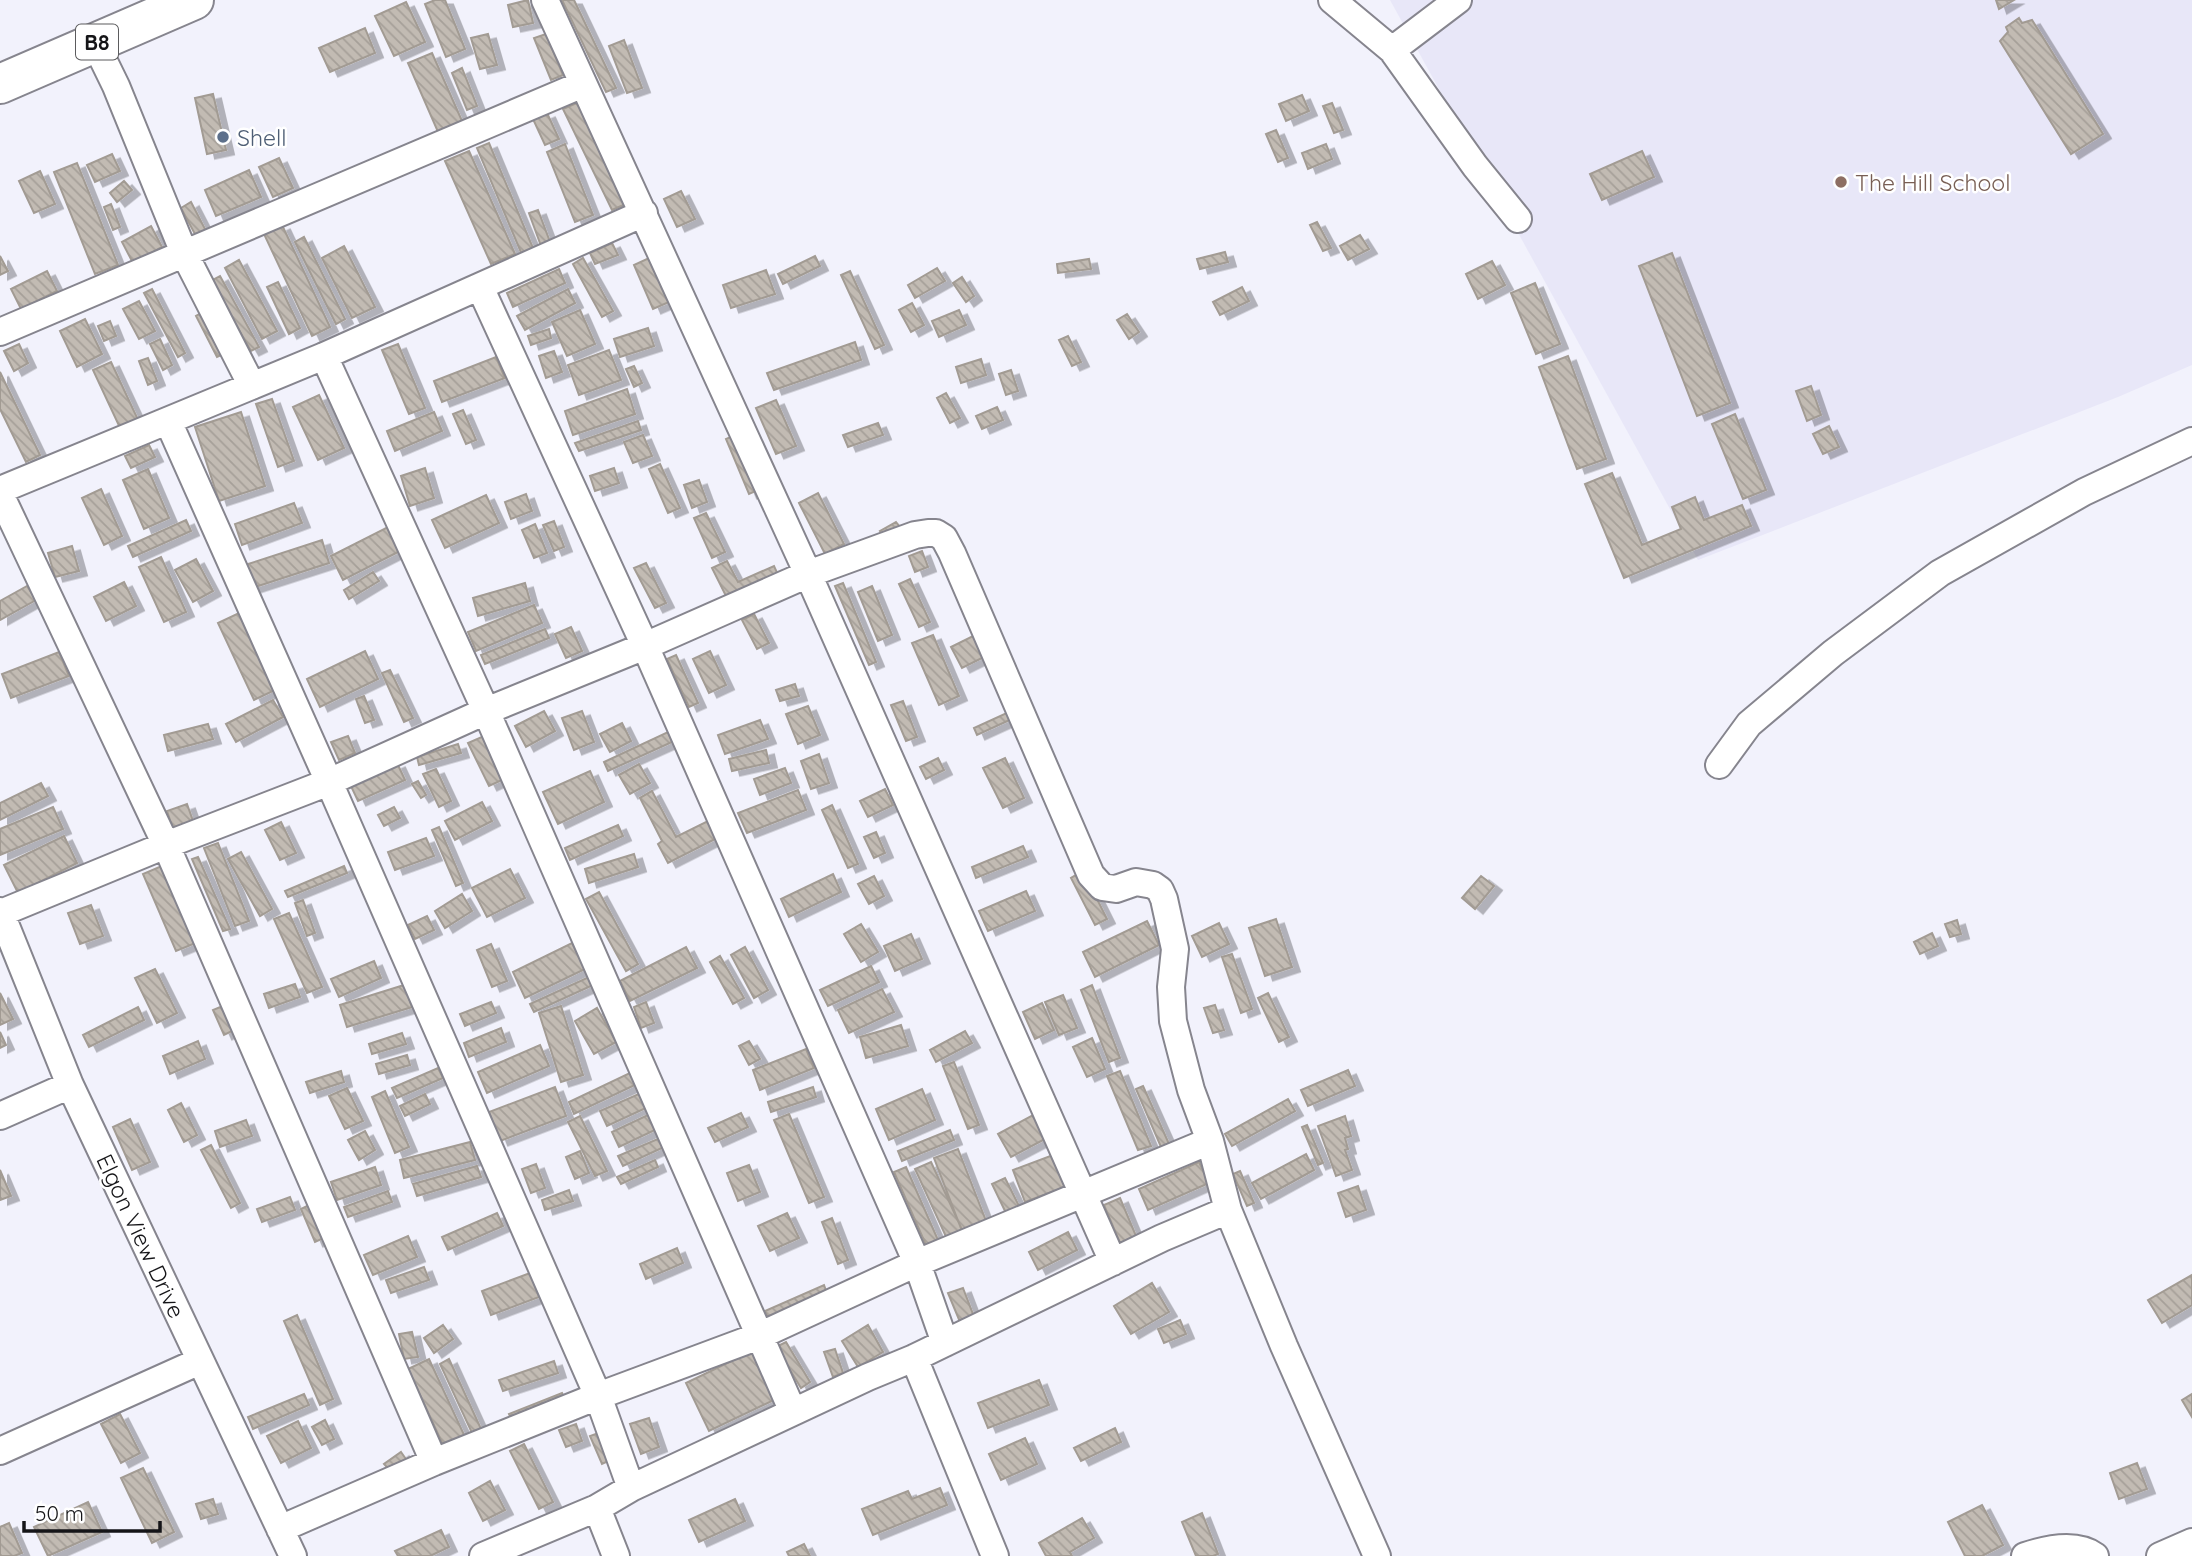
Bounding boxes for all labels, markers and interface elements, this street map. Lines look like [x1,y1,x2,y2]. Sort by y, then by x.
road number: B8 [76,24,118,60]
place label: Shell [237,123,287,152]
marker: Shell [215,129,231,145]
place label: The Hill School [1855,168,2011,197]
marker: The Hill School [1833,174,1849,190]
street label: Elgon View Drive [90,1149,192,1323]
scale bar [24,1490,161,1534]
text: 50 m [35,1500,84,1526]

